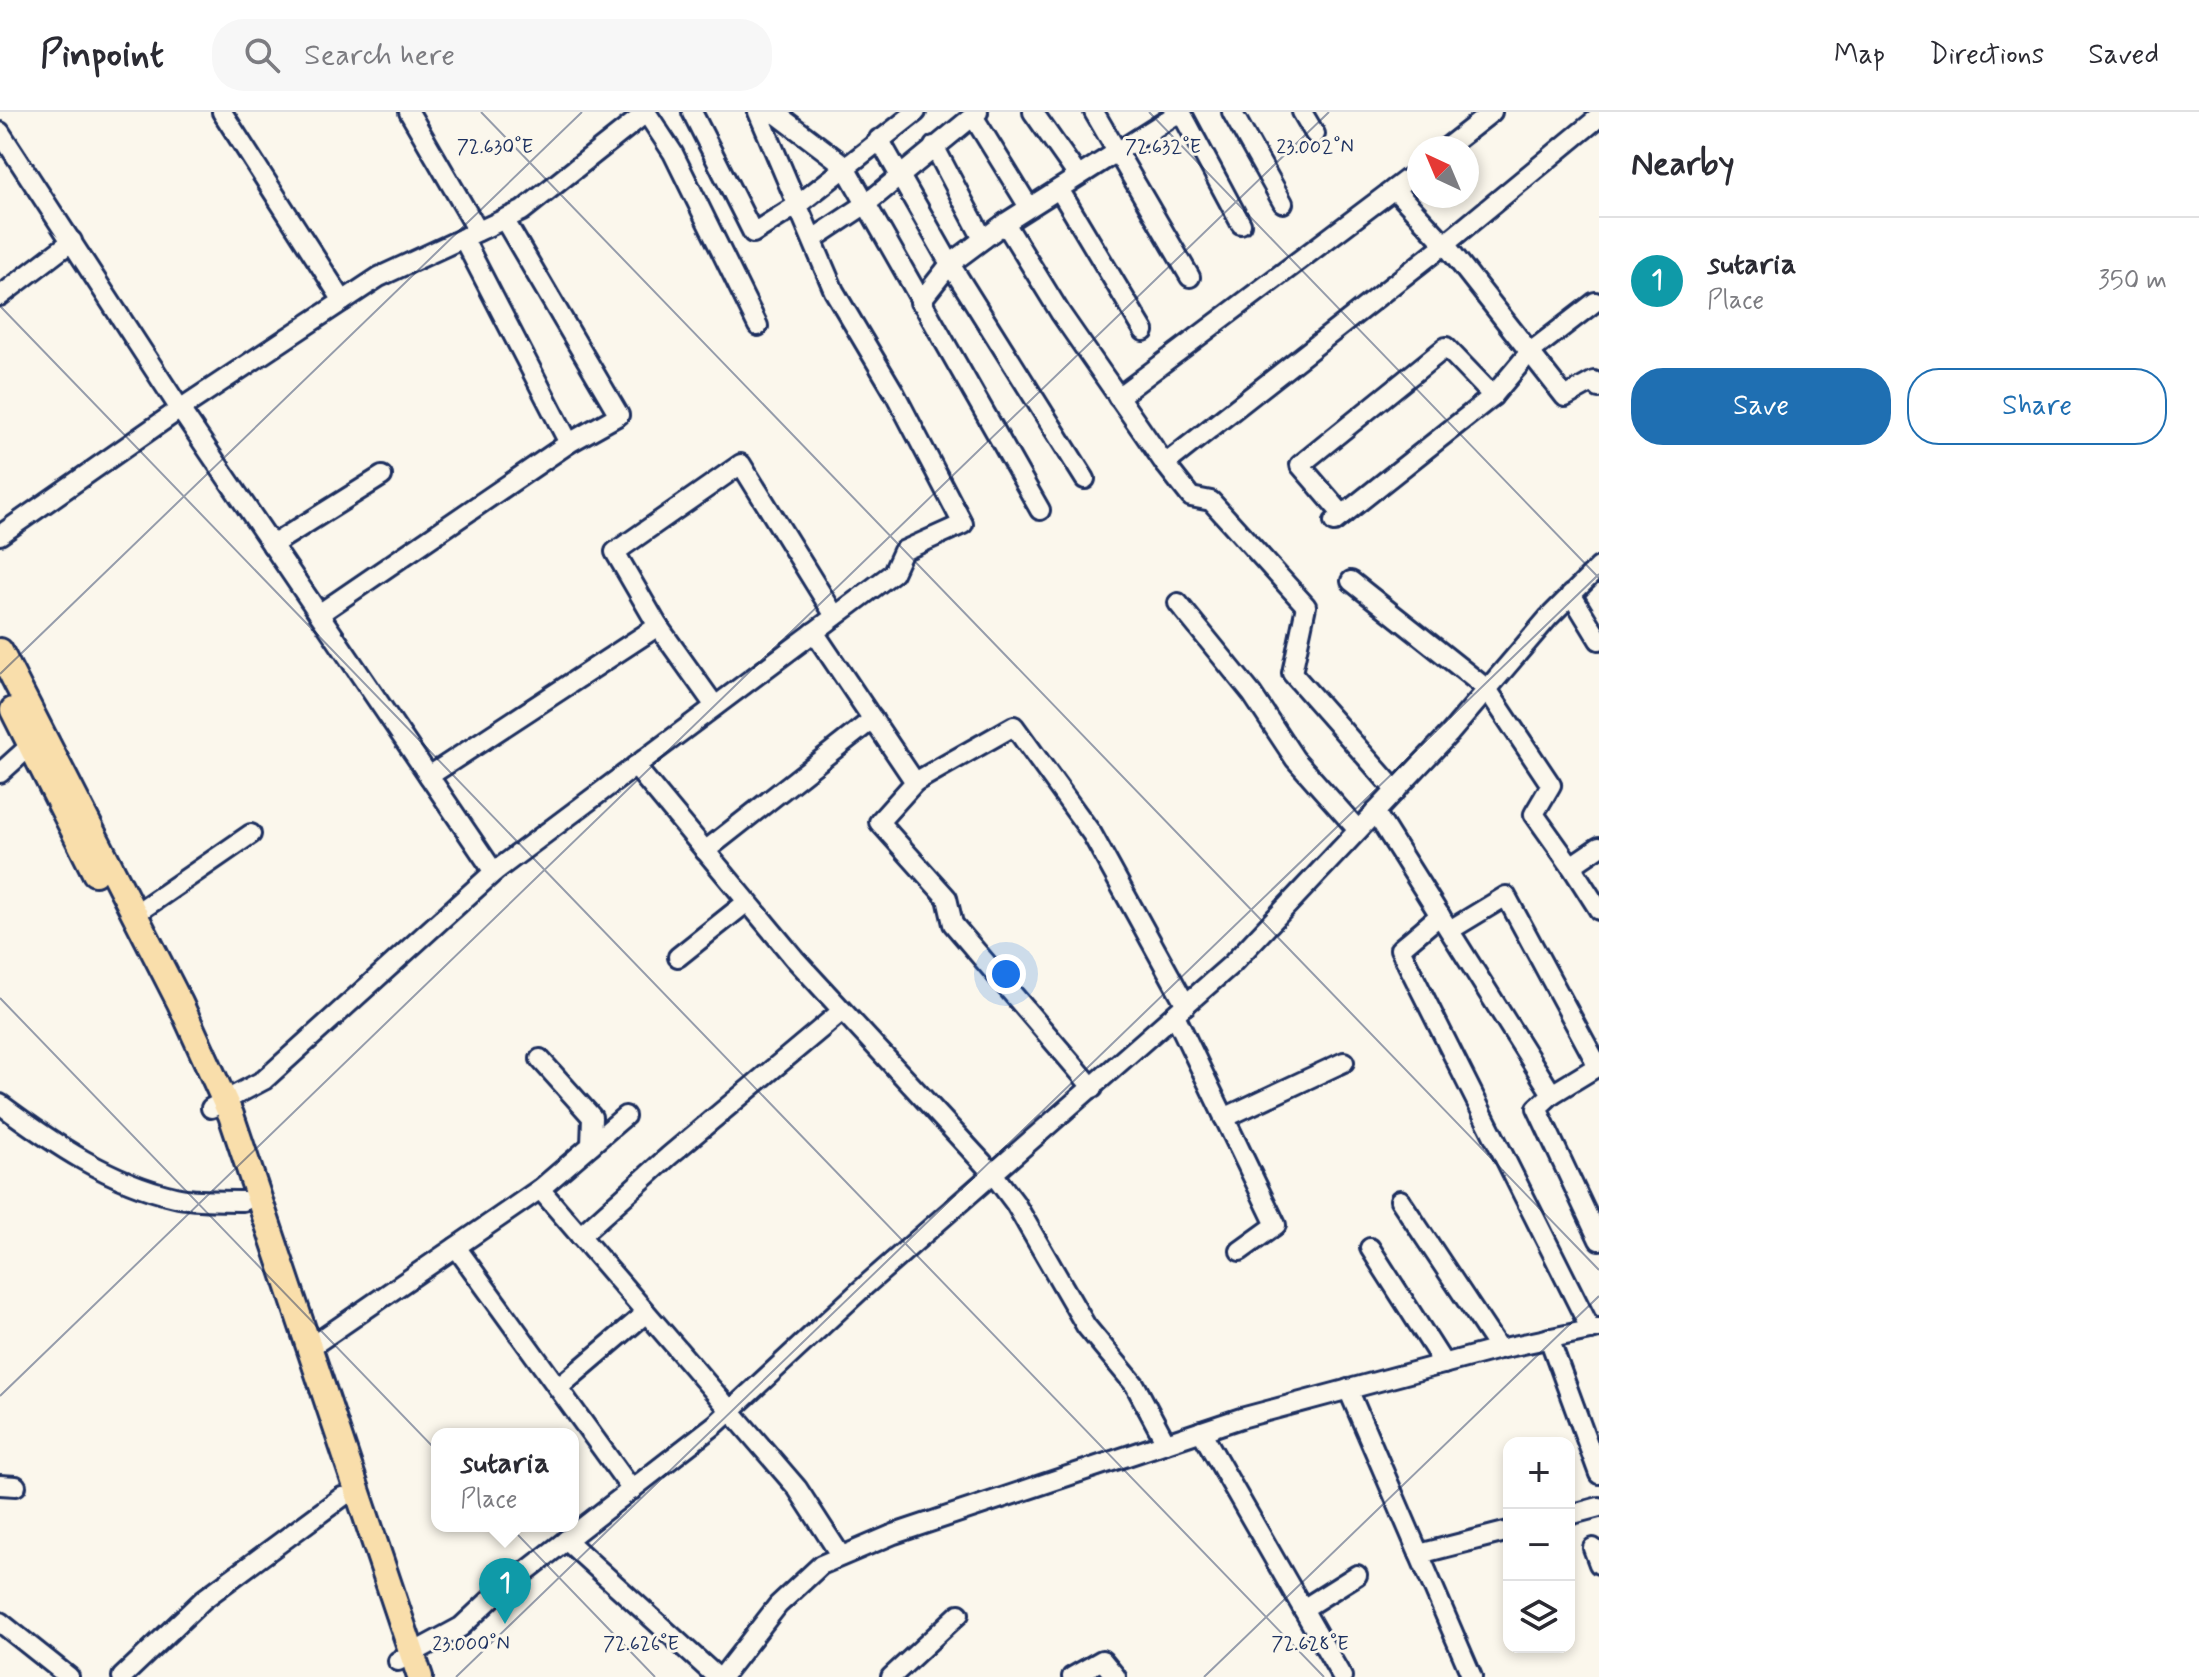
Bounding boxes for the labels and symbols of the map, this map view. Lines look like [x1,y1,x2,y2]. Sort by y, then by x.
text: 72.630°E [457,134,533,161]
text: 72.632°E [1125,134,1201,161]
text: 23.002°N [1276,134,1354,161]
north arrow [1407,136,1479,208]
your location [986,954,1026,994]
pin: 1 [479,1558,531,1624]
text: 23.000°N [432,1631,510,1658]
text: 72.626°E [603,1631,679,1658]
text: 72.628°E [1271,1631,1349,1658]

